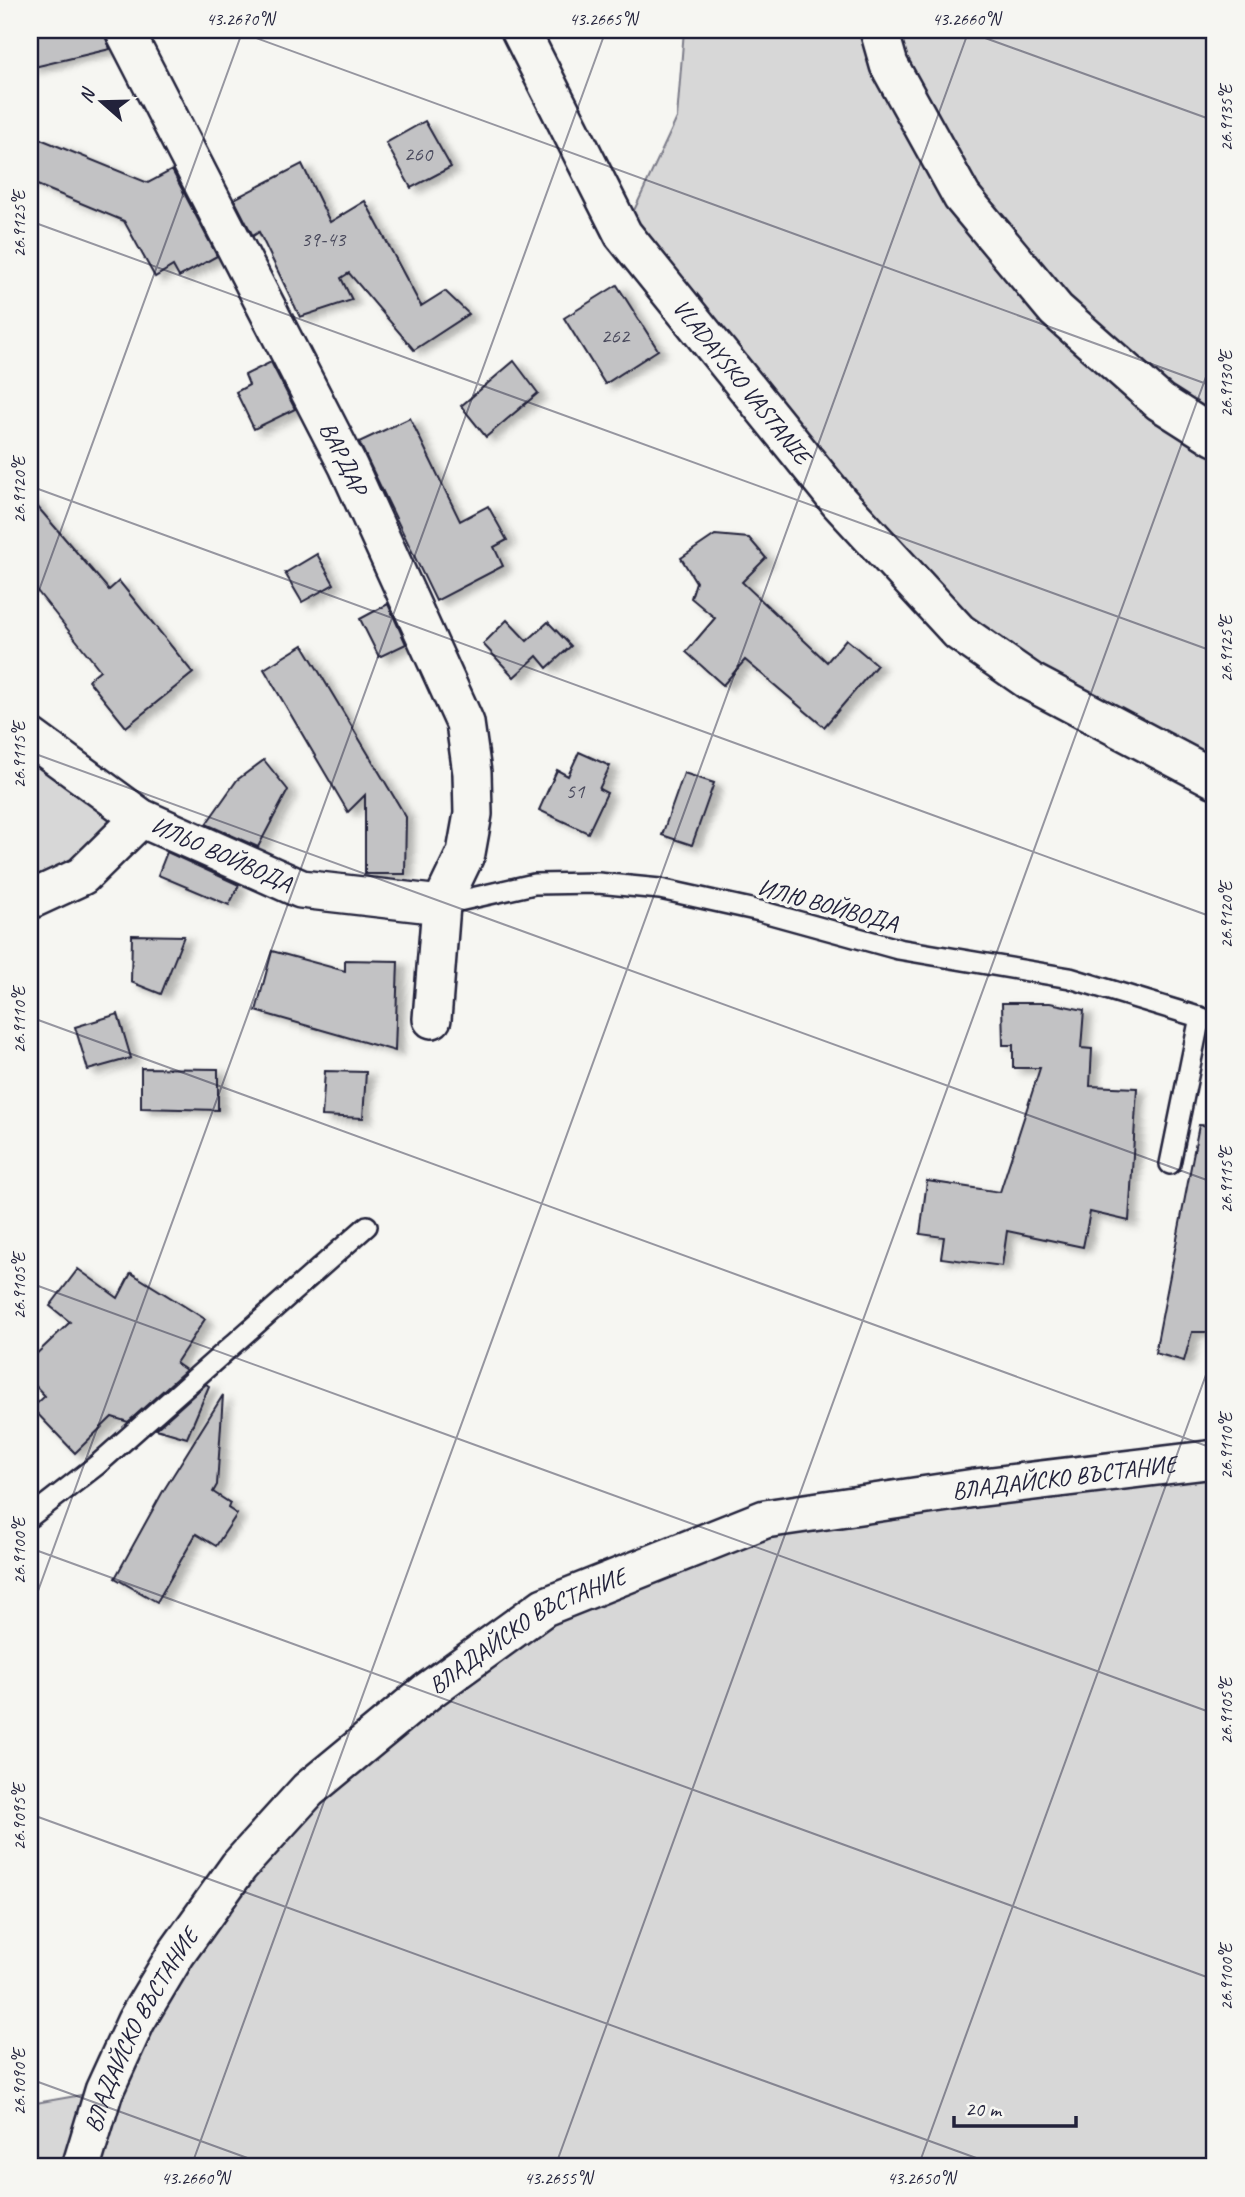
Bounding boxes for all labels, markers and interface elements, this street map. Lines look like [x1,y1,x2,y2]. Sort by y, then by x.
text: 43.2670°N [206,8,277,30]
text: 43.2665°N [569,8,640,30]
text: 43.2660°N [932,8,1003,30]
north arrow [66,66,136,136]
text: 26.9135°E [1215,82,1237,151]
text: N [74,84,101,106]
house number: 260 [404,141,434,167]
text: 26.9125°E [8,188,30,257]
house number: 39-43 [301,226,347,252]
street label: VLADAYSKO VASTANIE [666,293,819,473]
house number: 262 [601,323,631,349]
text: 26.9130°E [1215,348,1237,417]
street label: ВАРДАР [313,417,375,502]
text: 26.9120°E [8,454,30,523]
text: 26.9125°E [1215,613,1237,682]
text: 26.9115°E [8,719,30,788]
house number: 51 [566,778,586,804]
street label: ИЛЬО ВОЙВОДА [147,810,298,899]
street label: ИЛЮ ВОЙВОДА [755,872,902,938]
text: 26.9120°E [1215,879,1237,948]
text: 26.9110°E [8,984,30,1053]
text: 26.9115°E [1215,1144,1237,1213]
text: 26.9105°E [8,1250,30,1319]
text: 26.9110°E [1215,1410,1237,1479]
street label: ВЛАДАЙСКО ВЪСТАНИЕ [950,1448,1181,1506]
text: 26.9100°E [8,1515,30,1584]
street label: ВЛАДАЙСКО ВЪСТАНИЕ [423,1560,633,1701]
text: 26.9105°E [1215,1675,1237,1744]
text: 26.9095°E [8,1781,30,1850]
street label: ВЛАДАЙСКО ВЪСТАНИЕ [77,1920,206,2136]
text: 26.9100°E [1215,1941,1237,2010]
text: 26.9090°E [8,2046,30,2115]
scale bar [954,2085,1077,2129]
text: 20 m [965,2096,1003,2122]
text: 43.2660°N [161,2167,232,2189]
text: 43.2655°N [524,2167,595,2189]
text: 43.2650°N [887,2167,958,2189]

